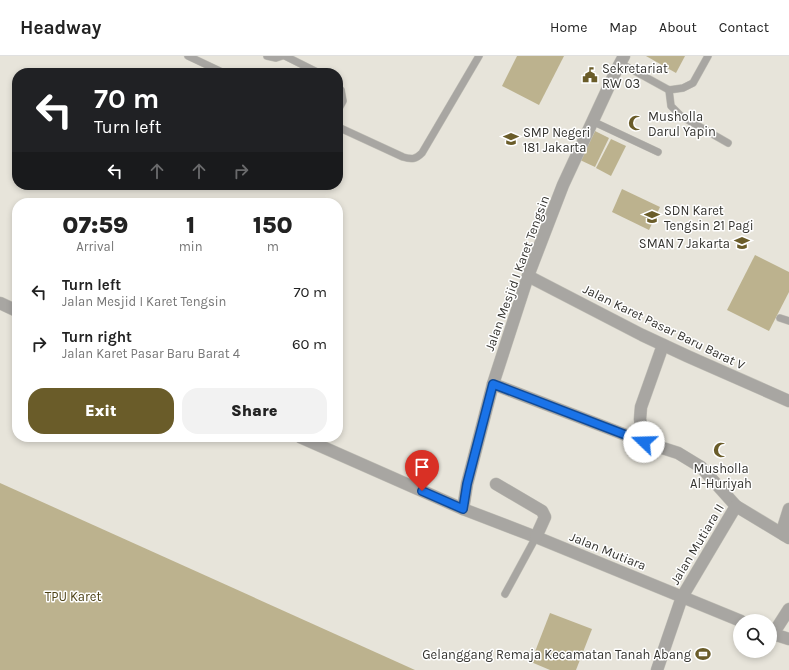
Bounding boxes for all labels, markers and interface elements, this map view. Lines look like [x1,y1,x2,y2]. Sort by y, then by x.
text: Headway [20,17,101,39]
text: Home [550,19,587,36]
text: Map [609,19,637,36]
text: About [659,19,697,36]
text: Contact [719,19,769,36]
place label: Sekretariat RW 03 [602,61,668,91]
public building icon: Sekretariat RW 03 [581,66,599,84]
text: 70 m [94,82,159,115]
icon: left [28,84,80,136]
place label: Musholla Darul Yapin [648,109,716,139]
mosque icon: Musholla Darul Yapin [627,114,645,132]
text: Turn left [94,116,162,138]
place label: SMP Negeri 181 Jakarta [523,125,590,155]
school or university icon: SMP Negeri 181 Jakarta [502,130,520,148]
icon: left [104,160,126,182]
icon: ahead [146,160,168,182]
icon: ahead [188,160,210,182]
icon: right [230,160,252,182]
street label: Jalan Mesjid I Karet Tengsin [482,193,552,353]
place label: SDN Karet Tengsin 21 Pagi [664,203,754,233]
school or university icon: SDN Karet Tengsin 21 Pagi [643,208,661,226]
text: 07:59 [62,211,128,239]
text: 1 [186,211,195,239]
text: 150 [253,211,293,239]
school or university icon: SMAN 7 Jakarta [733,234,751,252]
place label: SMAN 7 Jakarta [639,236,730,251]
text: Arrival [76,239,114,254]
text: min [179,239,203,254]
text: m [267,239,279,254]
text: Turn left [62,276,121,294]
icon: left [28,281,50,303]
street label: Jalan Karet Pasar Baru Barat V [581,281,748,373]
text: 70 m [293,283,327,301]
text: Jalan Mesjid I Karet Tengsin [62,294,226,309]
text: Turn right [62,328,132,346]
icon: right [28,333,50,355]
text: 60 m [292,335,327,353]
text: Jalan Karet Pasar Baru Barat 4 [62,346,240,361]
button: Exit [28,388,174,434]
button: Share [182,388,327,434]
position arrow [623,421,665,463]
mosque icon: Musholla Al-Huriyah [712,441,730,459]
pin [405,450,439,491]
icon: arrive [411,456,433,478]
place label: Musholla Al-Huriyah [690,461,752,491]
street label: Jalan Mutiara II [667,501,727,587]
street label: Jalan Mutiara [568,529,648,573]
park label: TPU Karet [45,589,101,604]
map controls [733,614,777,658]
button: search [733,614,777,658]
sports icon: Gelanggang Remaja Kecamatan Tanah Abang [694,645,712,663]
place label: Gelanggang Remaja Kecamatan Tanah Abang [422,647,692,662]

